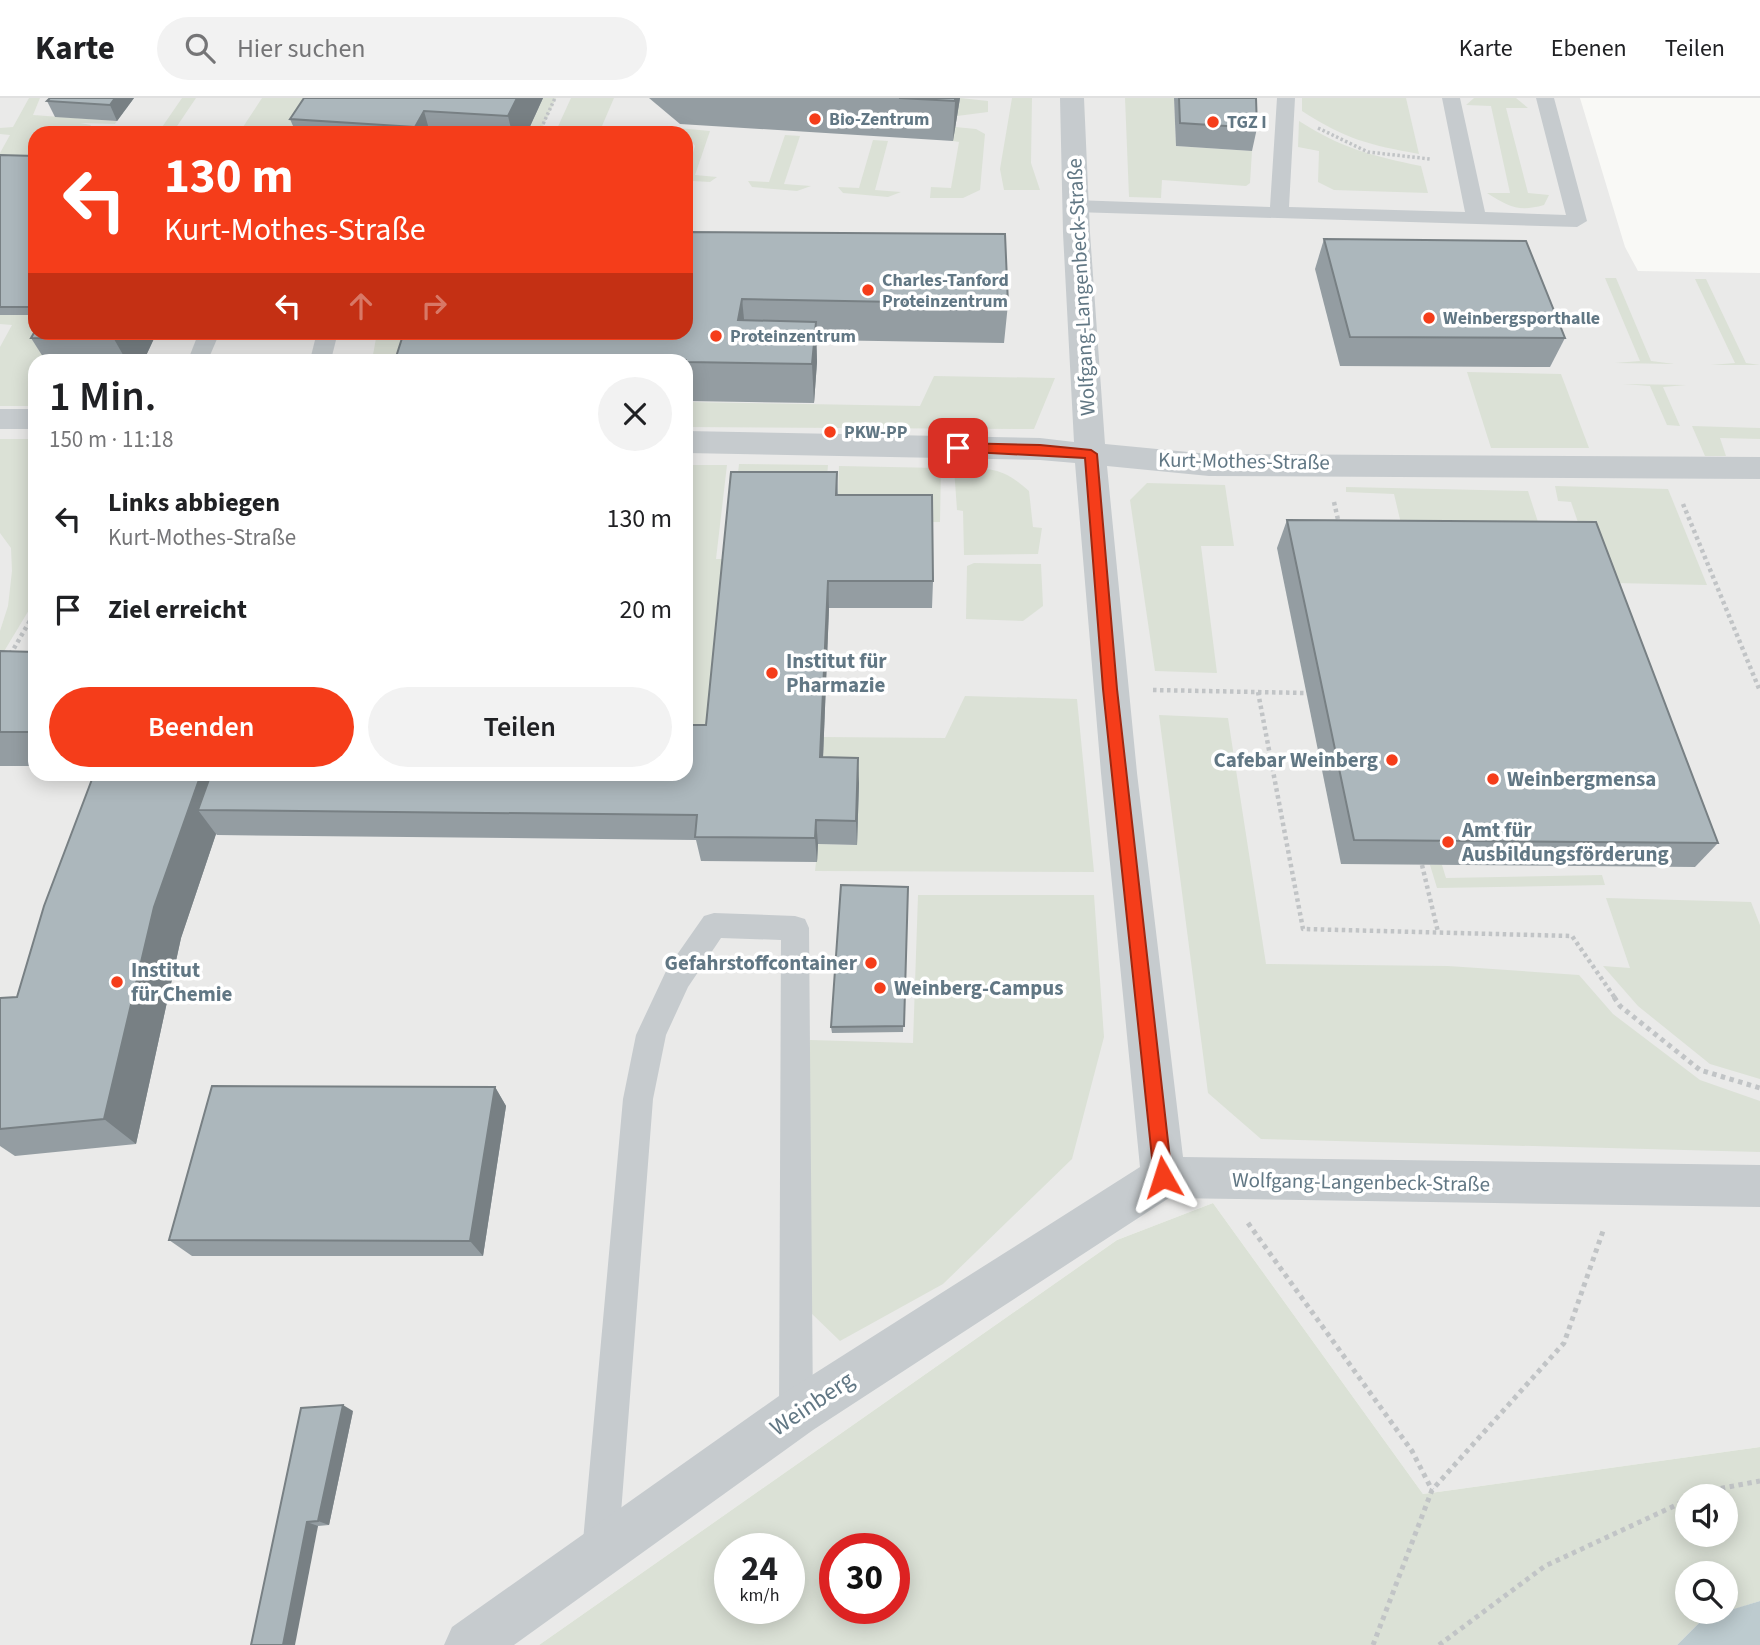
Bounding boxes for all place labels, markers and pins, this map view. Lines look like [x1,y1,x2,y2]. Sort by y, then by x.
place label: Bio-Zentrum [829,107,929,132]
place label: TGZ I [1227,110,1267,135]
marker: Bio-Zentrum [807,111,823,127]
marker: TGZ I [1205,114,1221,130]
place label: Charles-Tanford Proteinzentrum [882,268,1009,314]
marker: Charles-Tanford Proteinzentrum [860,282,876,298]
place label: Weinbergsporthalle [1443,306,1600,331]
marker: Weinbergsporthalle [1421,310,1437,326]
place label: Proteinzentrum [730,324,856,349]
marker: Proteinzentrum [708,328,724,344]
pin [928,418,988,478]
place label: PKW-PP [844,420,908,445]
marker: PKW-PP [822,424,838,440]
place label: Institut für Pharmazie [786,646,887,700]
marker: Institut für Pharmazie [764,665,780,681]
place label: Cafebar Weinberg [1213,745,1378,775]
marker: Cafebar Weinberg [1384,752,1400,768]
place label: Weinbergmensa [1507,764,1656,794]
marker: Weinbergmensa [1485,771,1501,787]
place label: Amt für Ausbildungsförderung [1461,815,1669,869]
marker: Amt für Ausbildungsförderung [1440,834,1456,850]
place label: Gefahrstoffcontainer [665,948,858,978]
place label: Institut für Chemie [131,955,233,1009]
marker: Gefahrstoffcontainer [863,955,879,971]
place label: Weinberg-Campus [894,973,1064,1003]
marker: Institut für Chemie [109,974,125,990]
marker: Weinberg-Campus [872,980,888,996]

